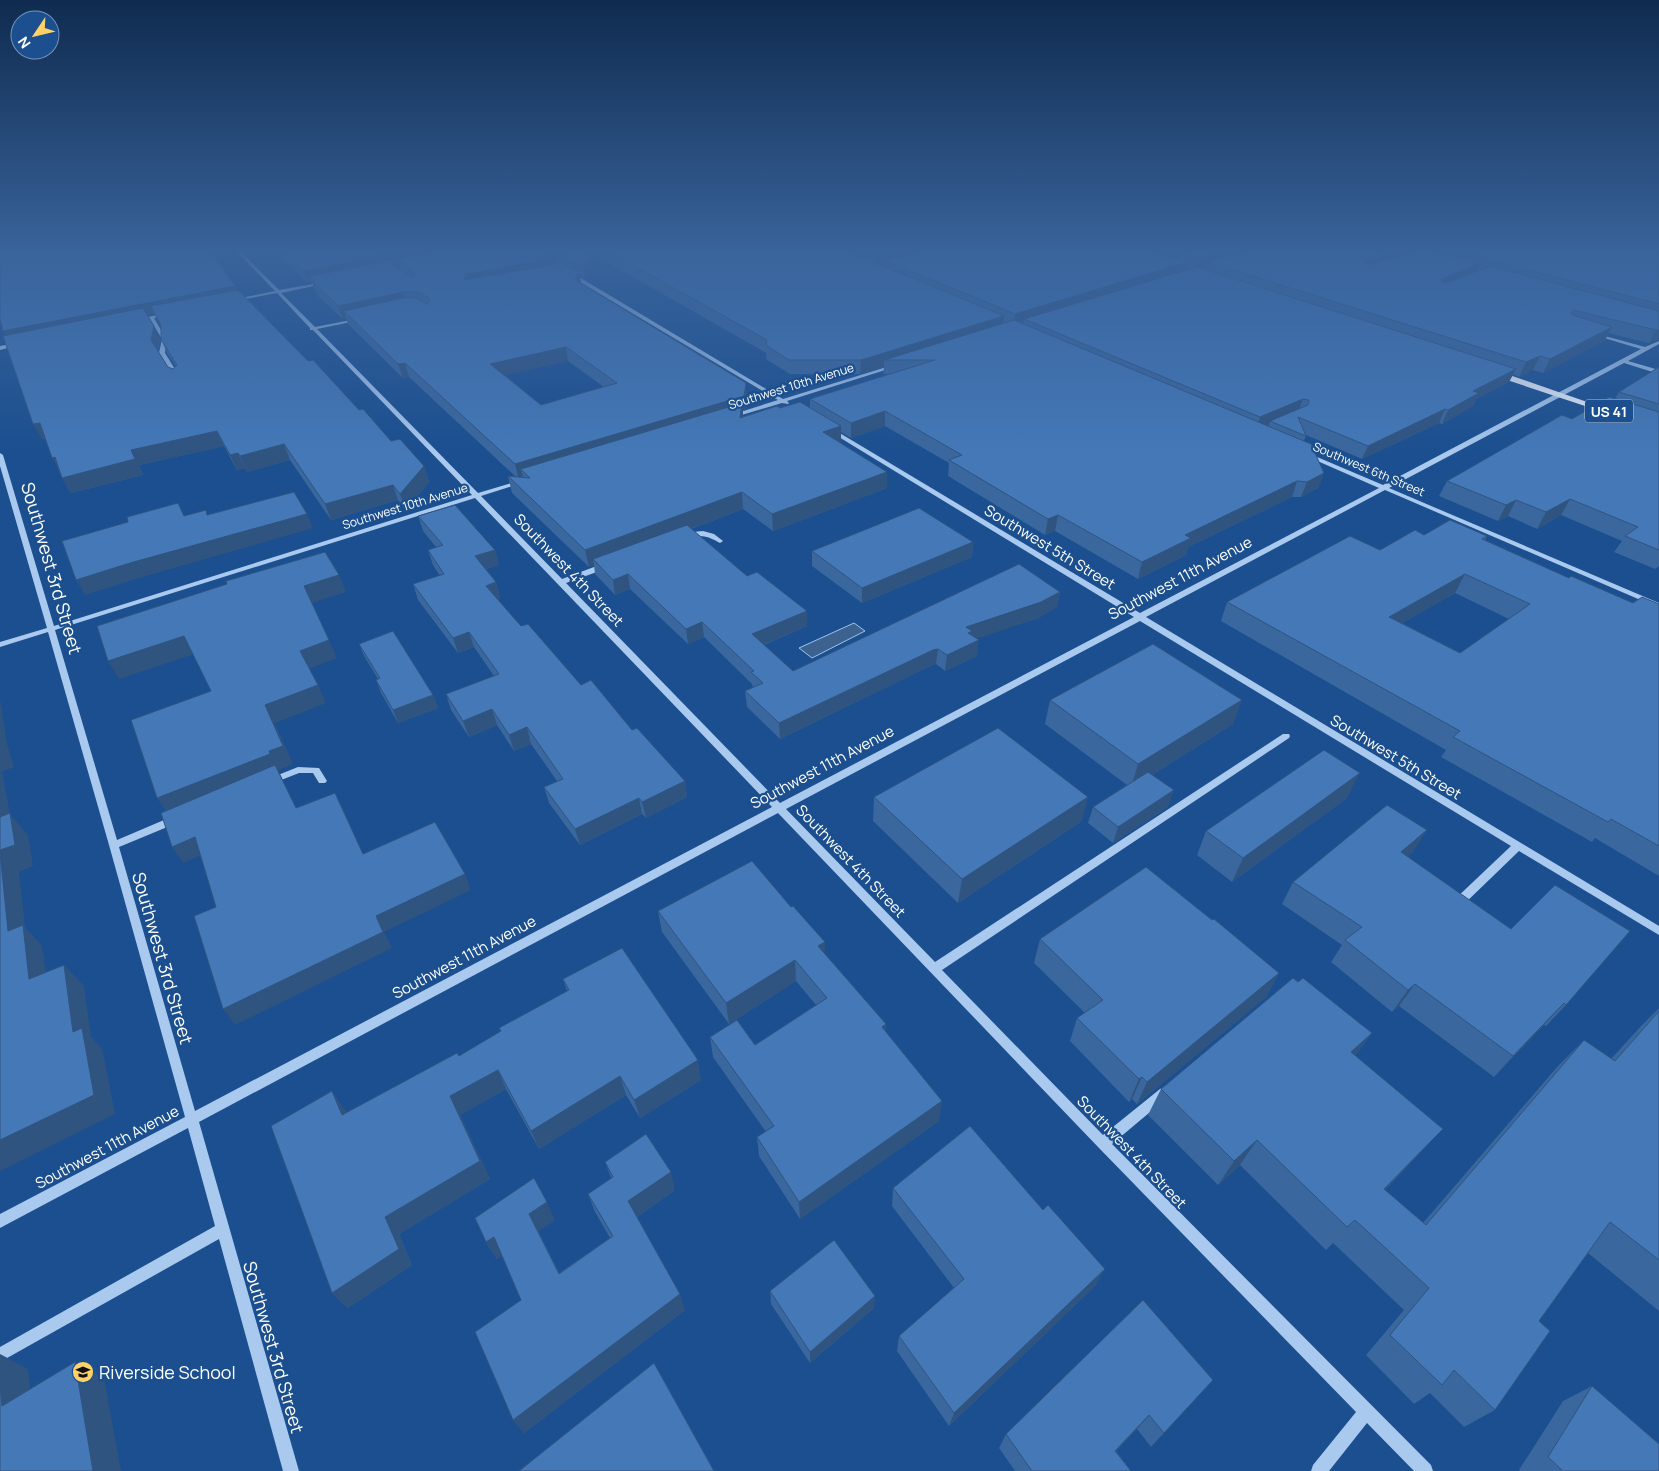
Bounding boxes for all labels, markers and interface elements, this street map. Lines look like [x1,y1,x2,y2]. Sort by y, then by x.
north arrow [10,10,60,60]
text: N [13,33,35,52]
street label: Southwest 10th Avenue [726,359,856,413]
road number: US 41 [1585,400,1633,422]
street label: Southwest 6th Street [1310,438,1428,500]
street label: Southwest 3rd Street [16,479,88,657]
street label: Southwest 10th Avenue [340,479,470,533]
street label: Southwest 5th Street [981,500,1119,594]
street label: Southwest 4th Street [509,509,629,631]
street label: Southwest 11th Avenue [1105,531,1256,625]
street label: Southwest 5th Street [1327,710,1465,804]
street label: Southwest 11th Avenue [747,720,898,814]
street label: Southwest 4th Street [791,800,911,922]
street label: Southwest 3rd Street [127,869,199,1047]
street label: Southwest 11th Avenue [389,910,540,1004]
street label: Southwest 4th Street [1072,1091,1192,1213]
street label: Southwest 11th Avenue [32,1100,183,1194]
street label: Southwest 3rd Street [238,1258,310,1436]
school or university icon: Riverside School [71,1360,95,1384]
place label: Riverside School [99,1360,236,1384]

